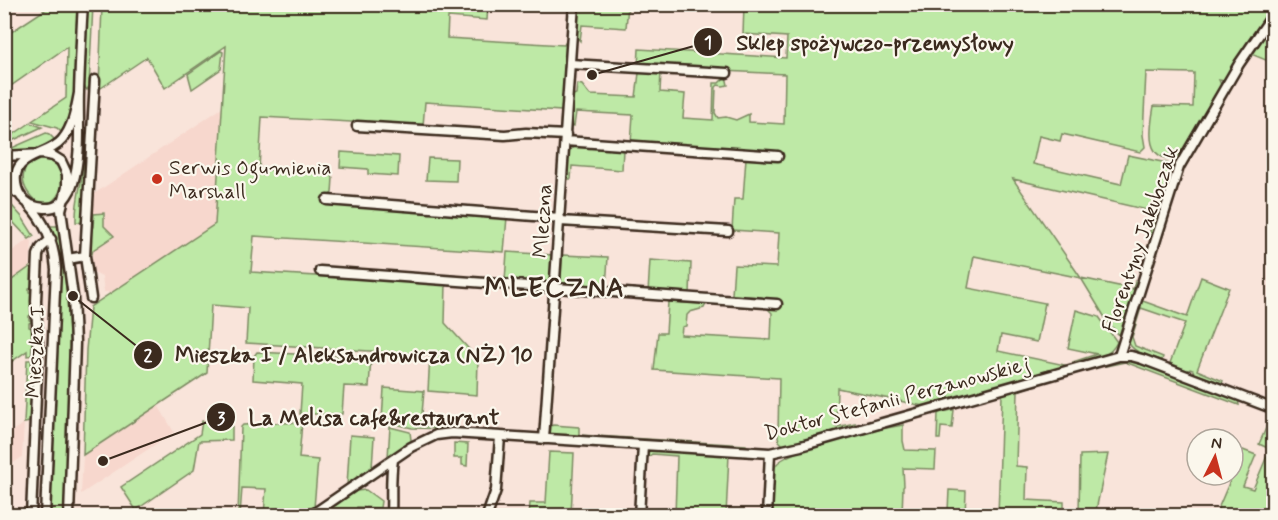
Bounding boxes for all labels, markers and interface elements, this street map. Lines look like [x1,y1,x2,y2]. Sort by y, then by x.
callout: Sklep spożywczo-przemysłowy [693,22,1026,62]
text: Sklep spożywczo-przemysłowy [736,30,1014,59]
text: 1 [704,31,712,55]
street label: Florentyny Jakubczak [1096,142,1186,336]
place label: Serwis Ogumienia Marshall [169,154,332,206]
marker: Serwis Ogumienia Marshall [150,172,164,186]
street label: Mleczna [526,183,560,259]
district label: MLECZNA [485,271,625,306]
street label: Mieszka I [20,305,52,399]
callout: Mieszka I / Aleksandrowicza (NŻ) 10 [133,335,544,375]
text: Mieszka I / Aleksandrowicza (NŻ) 10 [175,342,533,370]
text: 2 [144,344,153,368]
street label: Doktor Stefanii Perzanowskiej [761,350,1033,448]
callout: La Melisa cafe&restaurant [206,397,511,437]
text: La Melisa cafe&restaurant [249,405,500,433]
text: 3 [217,407,226,431]
north arrow [1185,427,1245,487]
text: N [1210,433,1223,455]

